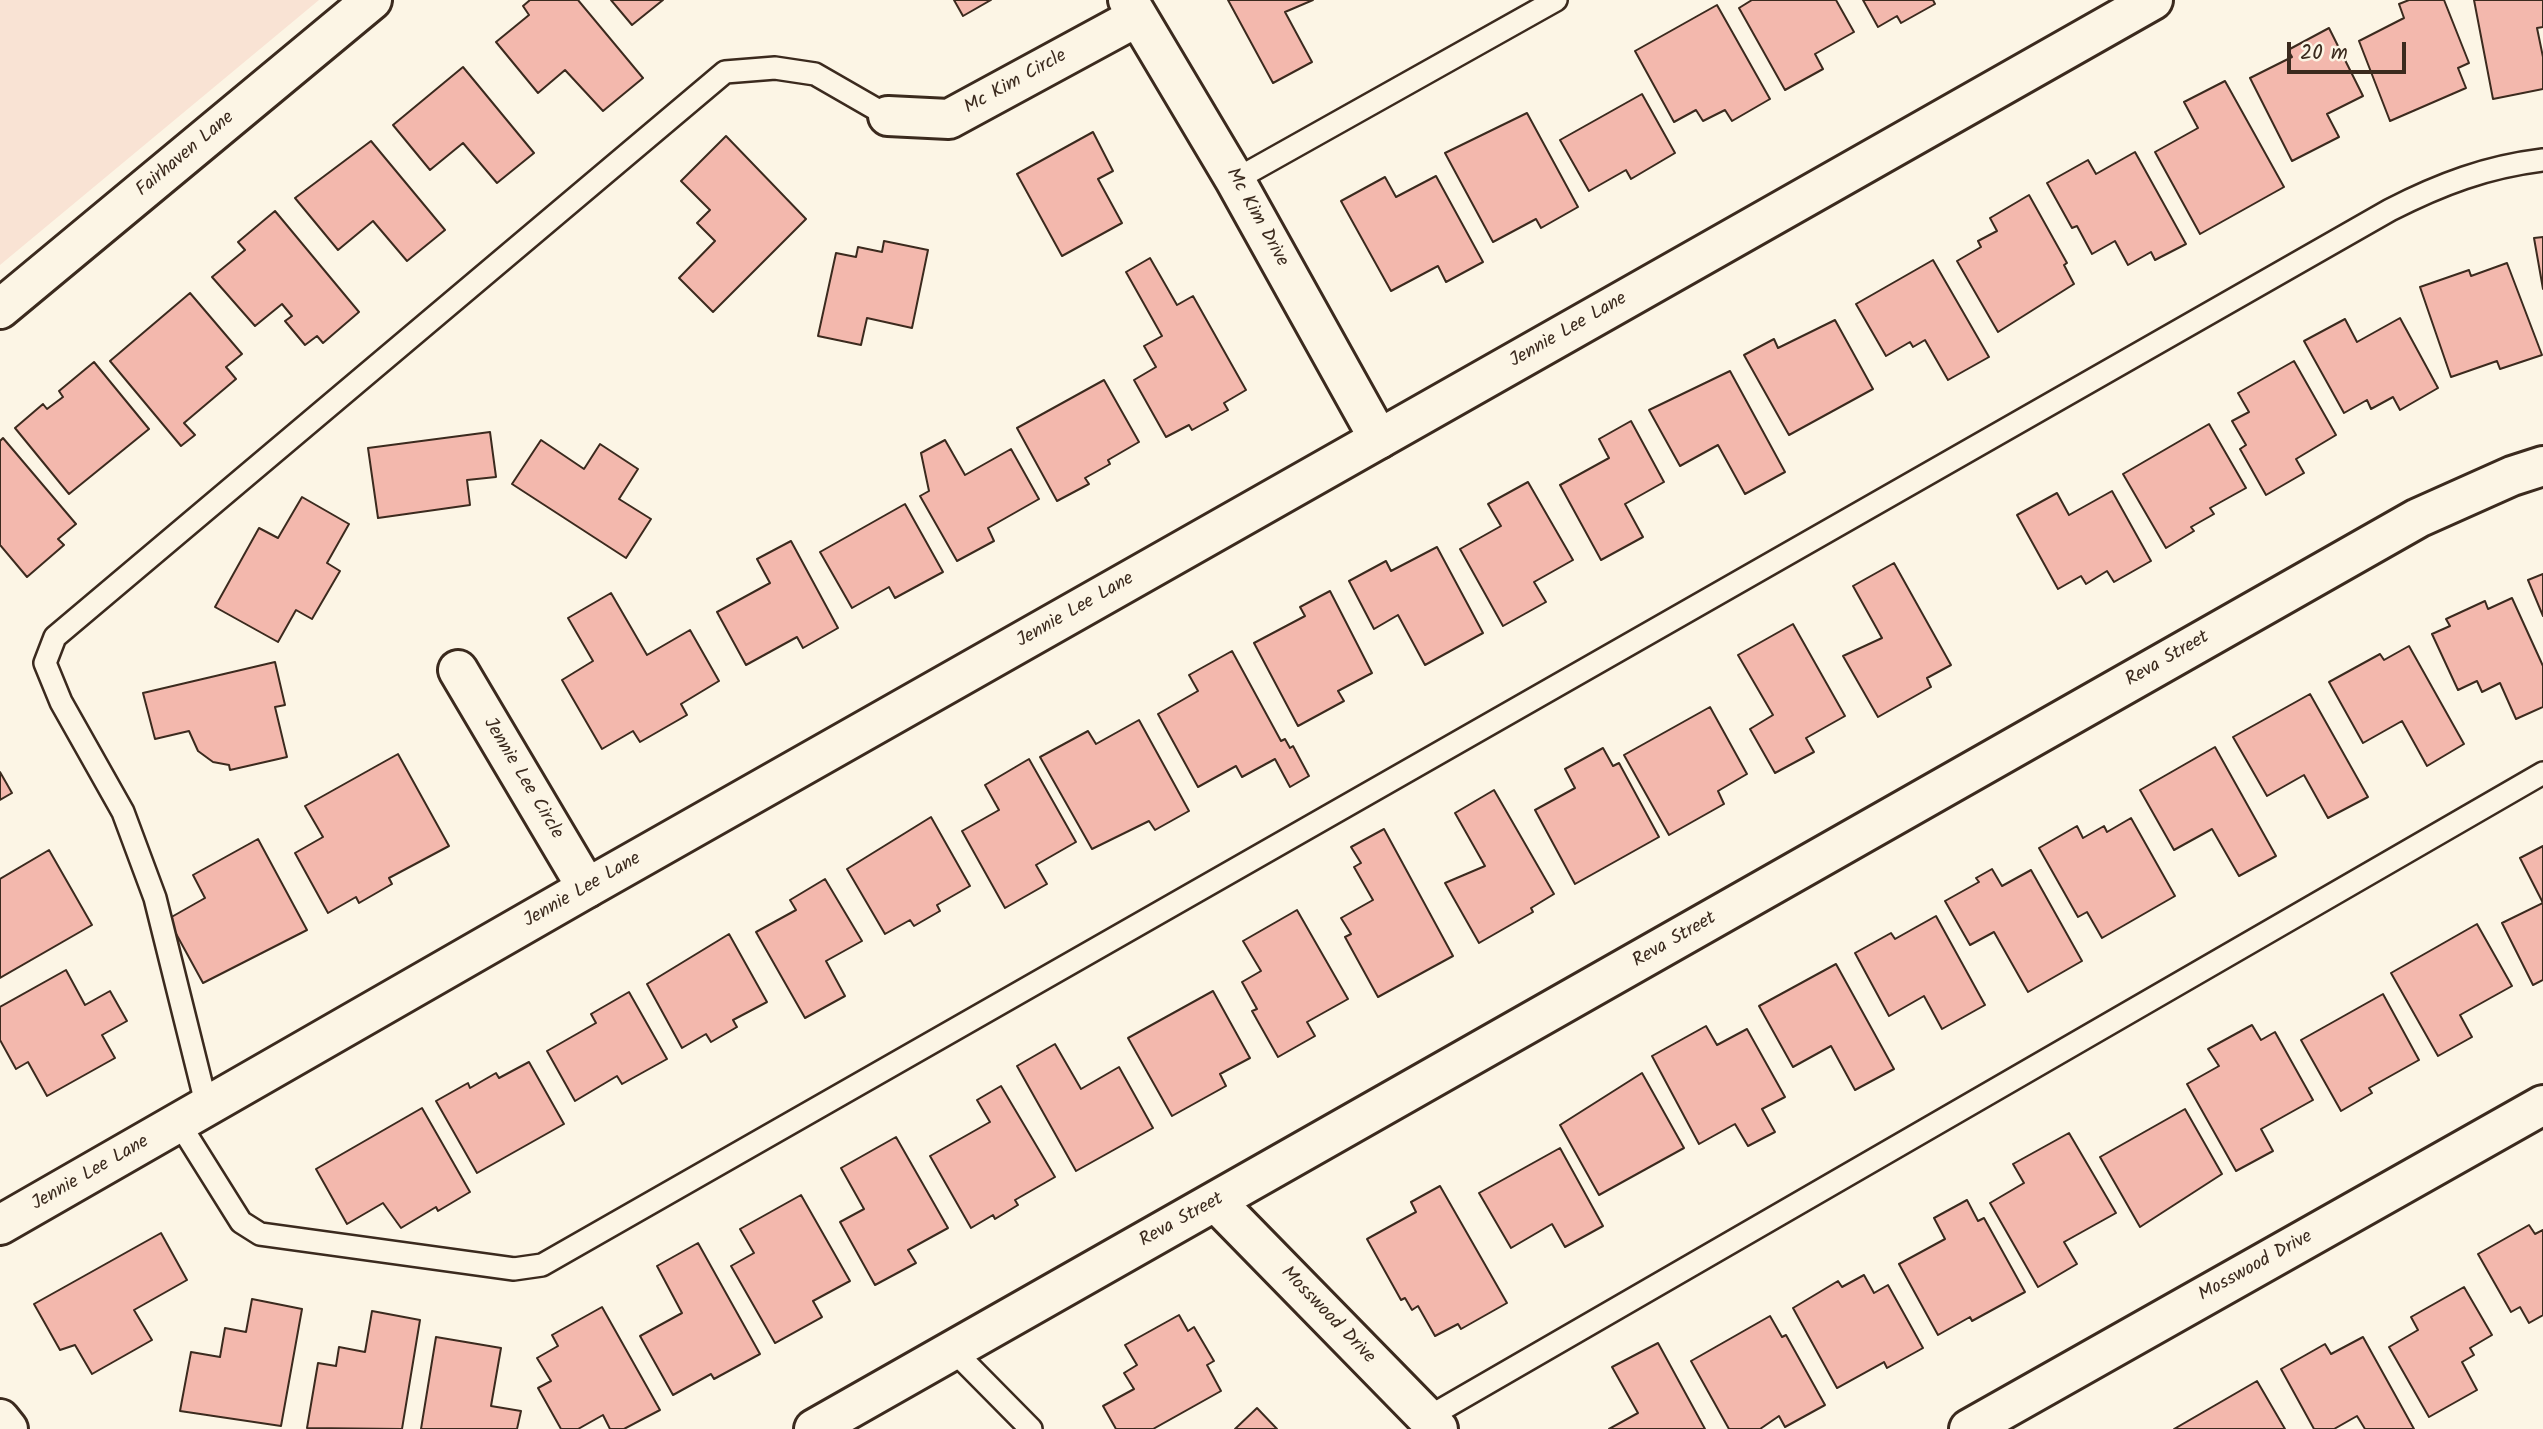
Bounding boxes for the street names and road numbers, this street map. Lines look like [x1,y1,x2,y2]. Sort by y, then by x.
street label: Mc Kim Circle [961,46,1071,120]
street label: Fairhaven Lane [132,107,240,203]
street label: Mc Kim Drive [1220,165,1292,271]
street label: Jennie Lee Lane [1506,288,1632,374]
street label: Jennie Lee Lane [1013,568,1139,654]
street label: Reva Street [2122,627,2214,693]
street label: Jennie Lee Circle [477,714,567,844]
street label: Jennie Lee Lane [520,848,646,934]
street label: Reva Street [1629,908,1721,974]
street label: Jennie Lee Lane [28,1131,154,1217]
street label: Reva Street [1136,1189,1228,1253]
street label: Mosswood Drive [2195,1226,2317,1308]
street label: Mosswood Drive [1275,1263,1379,1369]

